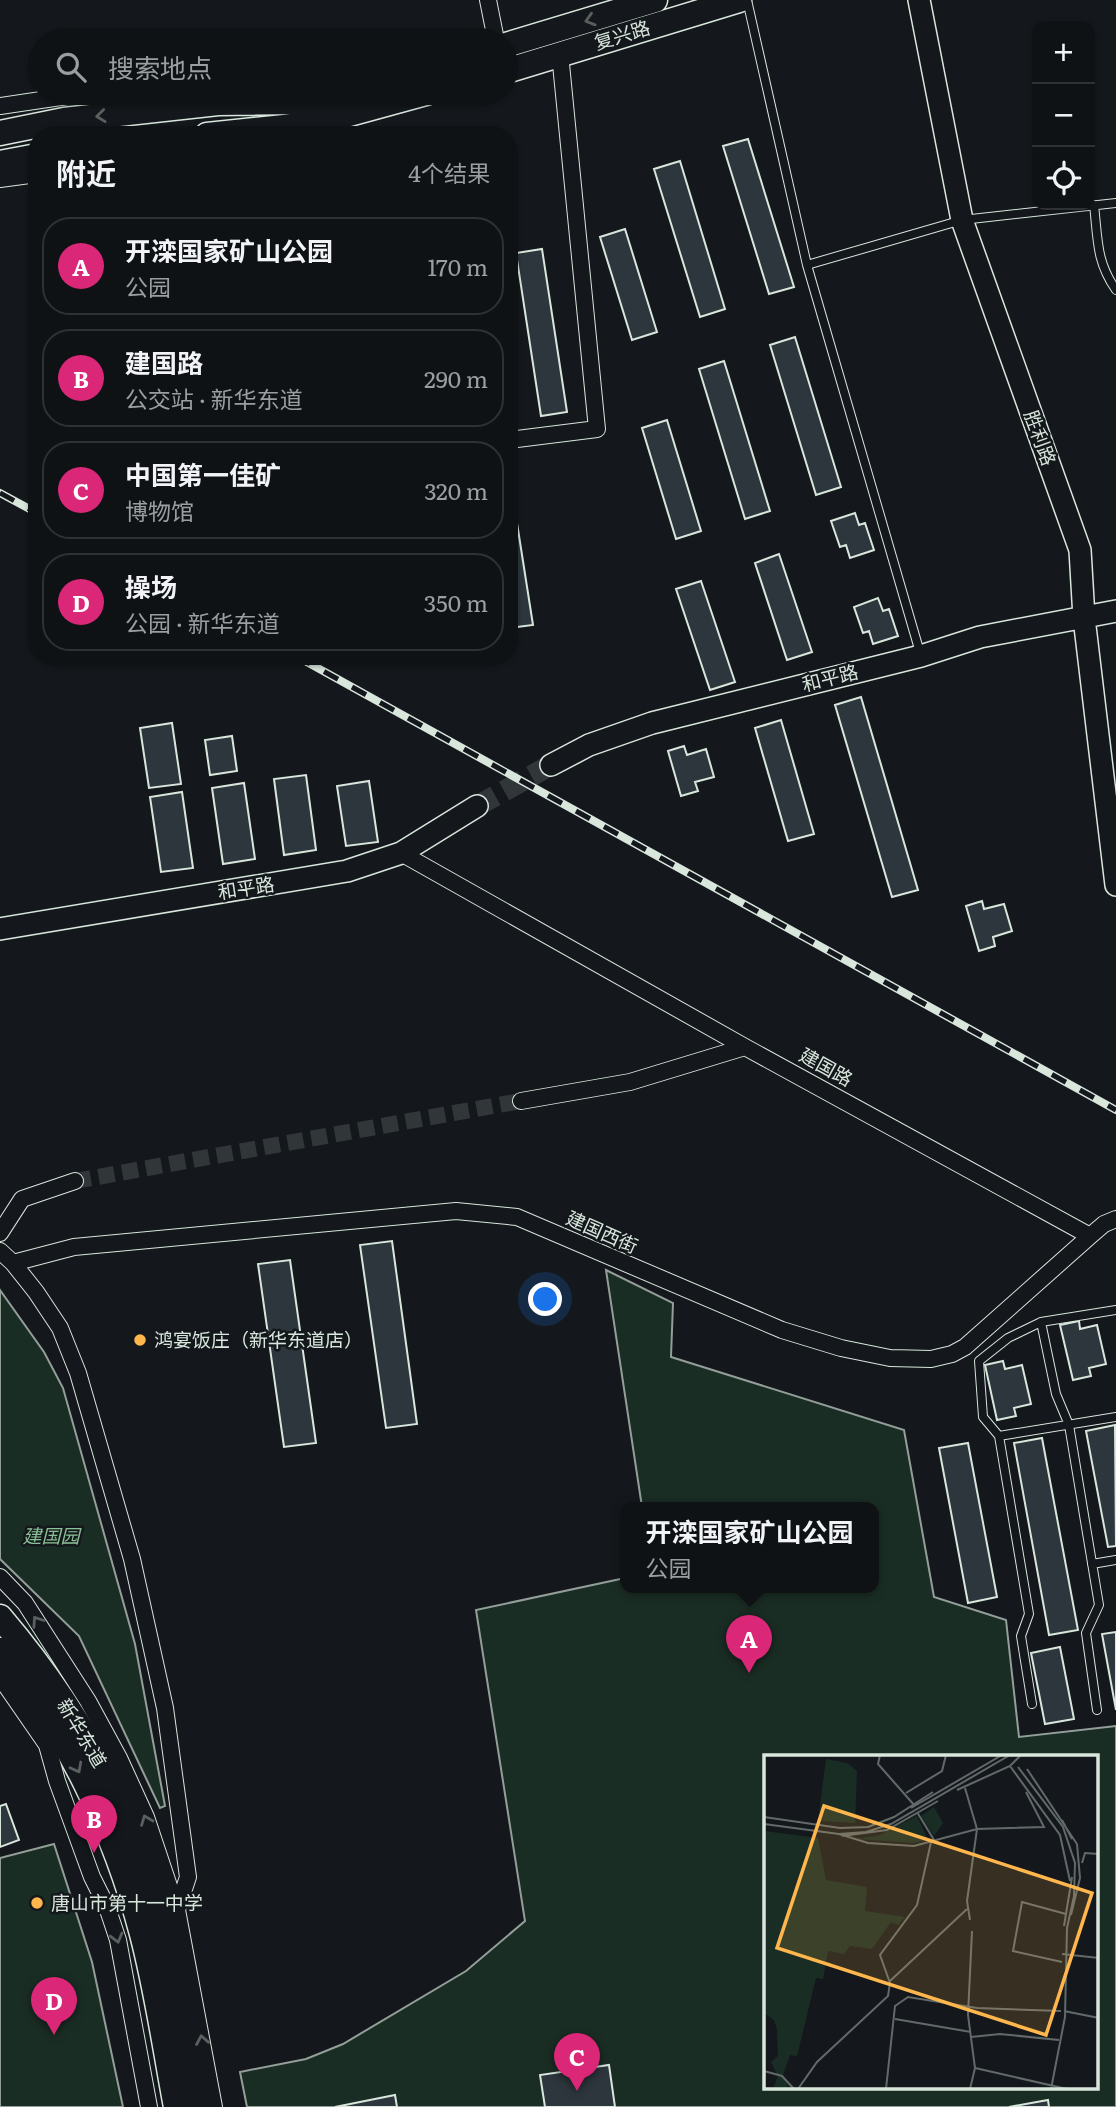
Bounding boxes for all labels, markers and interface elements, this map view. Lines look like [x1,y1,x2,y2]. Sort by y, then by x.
one-way arrow [584,11,596,26]
street label: 复兴路 [590,12,653,56]
map controls [1032,21,1095,210]
button: + [1032,21,1095,84]
search box [28,28,518,105]
text: 搜索地点 [108,47,212,86]
icon: search [52,48,90,86]
button: − [1032,84,1095,147]
one-way arrow [96,109,107,124]
button: locate [1032,147,1095,210]
text: 附近 [56,150,116,194]
text: 4个结果 [408,155,490,189]
text: 开滦国家矿山公园 [125,230,333,269]
text: A [72,249,90,283]
text: 170 m [427,249,488,283]
text: 公园 [125,269,171,303]
text: 建国路 [125,342,203,381]
text: B [73,361,89,395]
text: 290 m [424,361,488,395]
text: 公交站 · 新华东道 [125,381,303,415]
street label: 胜利路 [1018,406,1064,469]
text: 中国第一佳矿 [125,454,281,493]
text: C [73,473,89,507]
text: 320 m [424,473,488,507]
text: 博物馆 [125,493,194,527]
text: 操场 [125,566,177,605]
text: D [72,585,90,619]
text: 350 m [424,585,488,619]
text: 公园 · 新华东道 [125,605,280,639]
street label: 和平路 [799,657,861,698]
street label: 和平路 [215,869,276,905]
street label: 建国路 [795,1040,858,1092]
street label: 建国西街 [562,1203,643,1259]
your location [528,1282,562,1316]
place label: 鸿宴饭庄（新华东道店） [154,1325,363,1353]
marker: 鸿宴饭庄（新华东道店） [132,1332,148,1348]
popup [620,1502,879,1593]
text: 开滦国家矿山公园 [645,1511,854,1550]
park label: 建国园 [22,1521,82,1549]
text: 公园 [645,1550,691,1584]
pin: A [726,1615,772,1673]
one-way arrow [33,1616,45,1629]
street label: 新华东道 [51,1693,114,1772]
inset map [764,1755,1098,2090]
one-way arrow [69,1761,83,1773]
pin: B [71,1795,117,1853]
one-way arrow [140,1814,154,1826]
place label: 唐山市第十一中学 [51,1888,203,1916]
marker: 唐山市第十一中学 [29,1895,45,1911]
one-way arrow [109,1932,123,1944]
pin: D [31,1977,77,2035]
pin: C [554,2033,600,2091]
one-way arrow [195,2034,210,2046]

